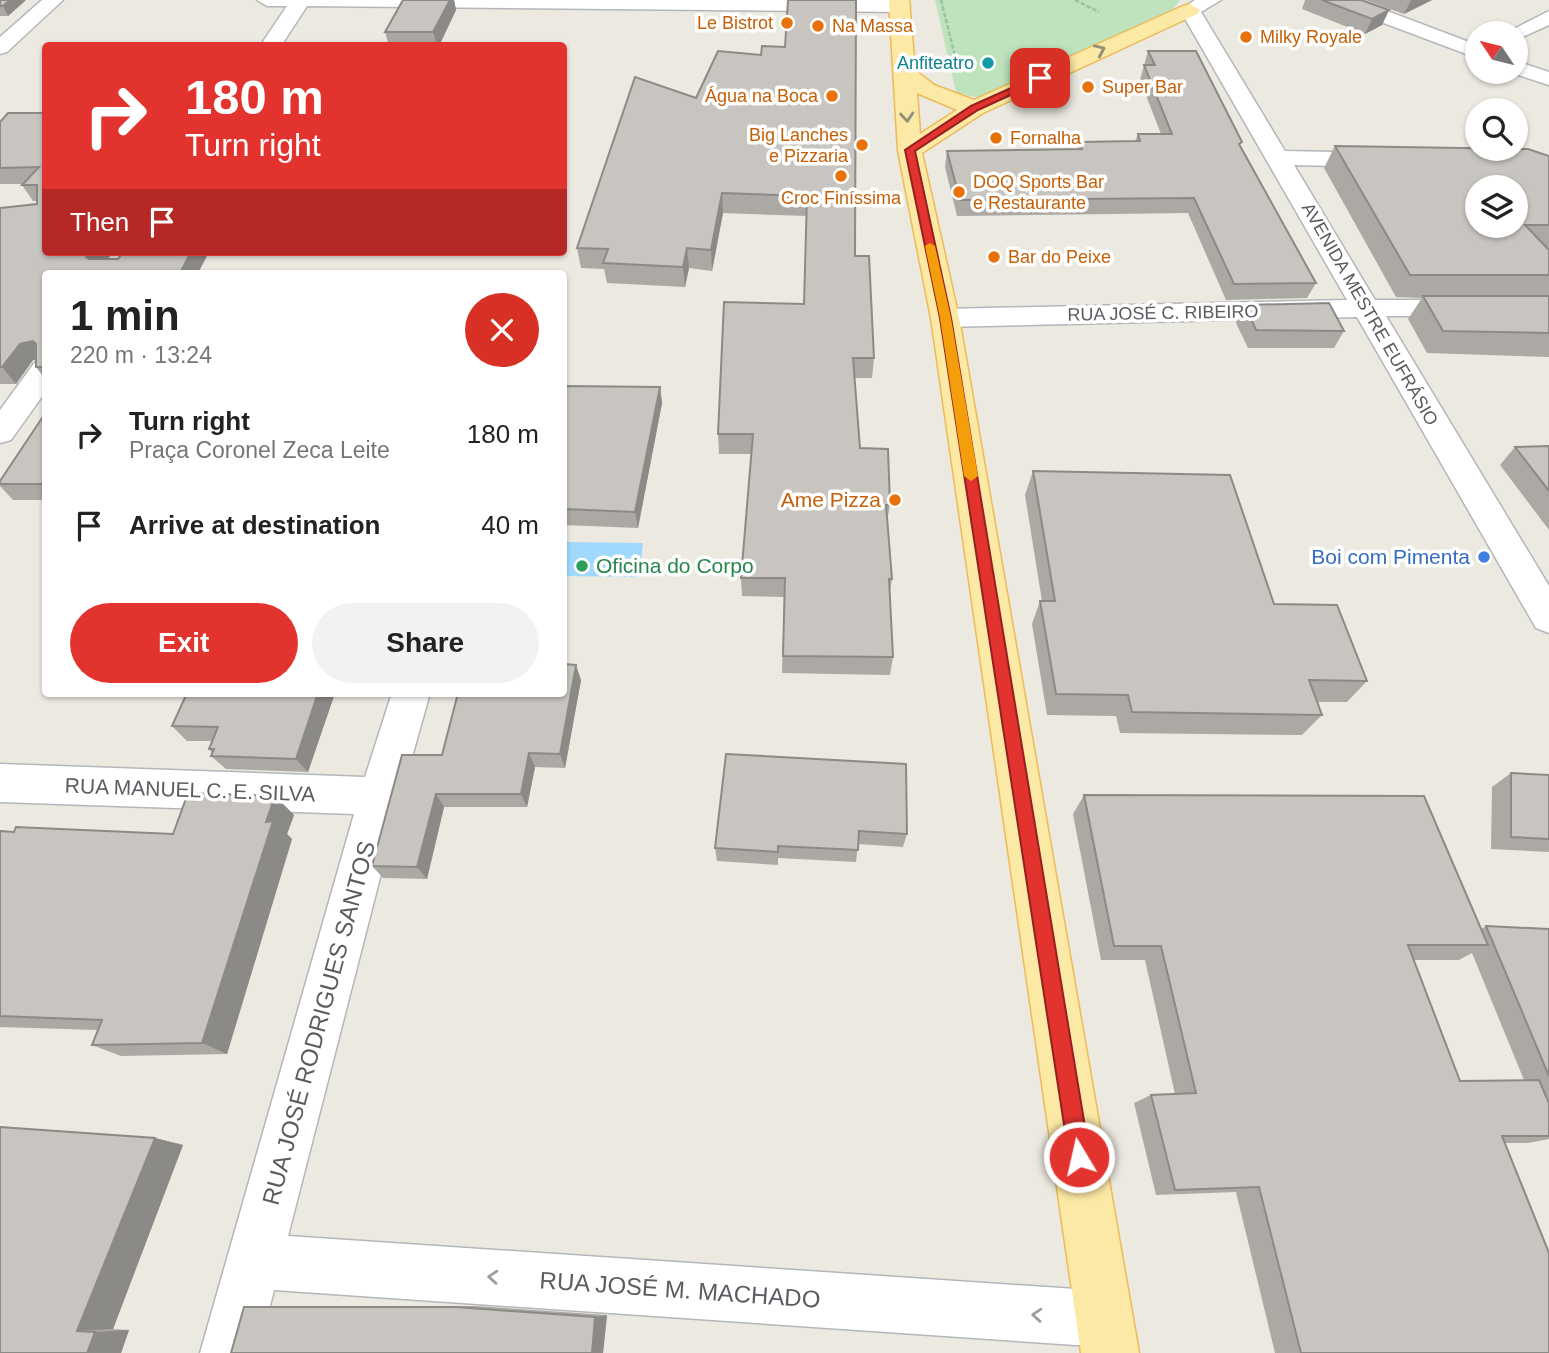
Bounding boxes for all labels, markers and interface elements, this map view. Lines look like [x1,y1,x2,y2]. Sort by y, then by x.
place label: Le Bistrot [697,13,773,33]
marker: Le Bistrot [779,15,795,31]
place label: Na Massa [832,16,914,36]
marker: Na Massa [810,18,826,34]
north arrow [1465,21,1528,84]
map controls [1465,21,1528,238]
place label: Milky Royale [1260,27,1362,47]
marker: Milky Royale [1238,29,1254,45]
one-way arrow [1093,44,1105,58]
pin [1010,48,1070,108]
place label: Anfiteatro [897,53,974,73]
marker: Anfiteatro [980,55,996,71]
icon: arrive [1021,59,1059,97]
icon: right [70,70,161,161]
text: 180 m [185,70,324,124]
place label: Super Bar [1102,77,1183,97]
marker: Super Bar [1080,79,1096,95]
place label: Água na Boca [705,86,819,106]
marker: Água na Boca [824,88,840,104]
button: search [1465,98,1528,161]
one-way arrow [899,112,914,123]
place label: Big Lanches e Pizzaria [749,125,849,166]
text: Turn right [185,127,321,163]
place label: Fornalha [1010,128,1082,148]
marker: Fornalha [988,130,1004,146]
marker: Big Lanches e Pizzaria [854,137,870,153]
marker: Croc Finíssima [833,168,849,184]
place label: DOQ Sports Bar e Restaurante [973,172,1104,213]
button: layers [1465,175,1528,238]
marker: DOQ Sports Bar e Restaurante [951,184,967,200]
place label: Croc Finíssima [781,188,902,208]
street label: AVENIDA MESTRE EUFRÁSIO [1298,199,1442,429]
icon: arrive [143,203,181,241]
text: Then [70,207,129,237]
place label: Bar do Peixe [1008,247,1111,267]
marker: Bar do Peixe [986,249,1002,265]
text: 1 min [70,292,180,339]
button: close [465,293,539,367]
street label: RUA JOSÉ C. RIBEIRO [1067,301,1259,325]
text: 220 m · 13:24 [70,342,212,368]
text: Turn right [129,406,250,436]
icon: right [70,416,108,454]
text: 180 m [467,419,539,449]
text: Praça Coronel Zeca Leite [129,437,390,463]
place label: Ame Pizza [781,488,881,511]
marker: Ame Pizza [887,492,903,508]
icon: arrive [70,507,108,545]
text: Arrive at destination [129,510,380,540]
text: 40 m [481,510,539,540]
place label: Boi com Pimenta [1311,545,1470,568]
marker: Boi com Pimenta [1476,549,1492,565]
place label: Oficina do Corpo [596,554,754,577]
marker: Oficina do Corpo [574,558,590,574]
button: Exit [70,603,298,683]
button: Share [312,603,539,683]
street label: RUA MANUEL C. E. SILVA [64,774,316,805]
street label: RUA JOSÉ RODRIGUES SANTOS [257,838,380,1208]
position arrow [1042,1120,1116,1194]
street label: RUA JOSÉ M. MACHADO [539,1266,821,1313]
one-way arrow [487,1270,498,1285]
one-way arrow [1032,1308,1043,1323]

